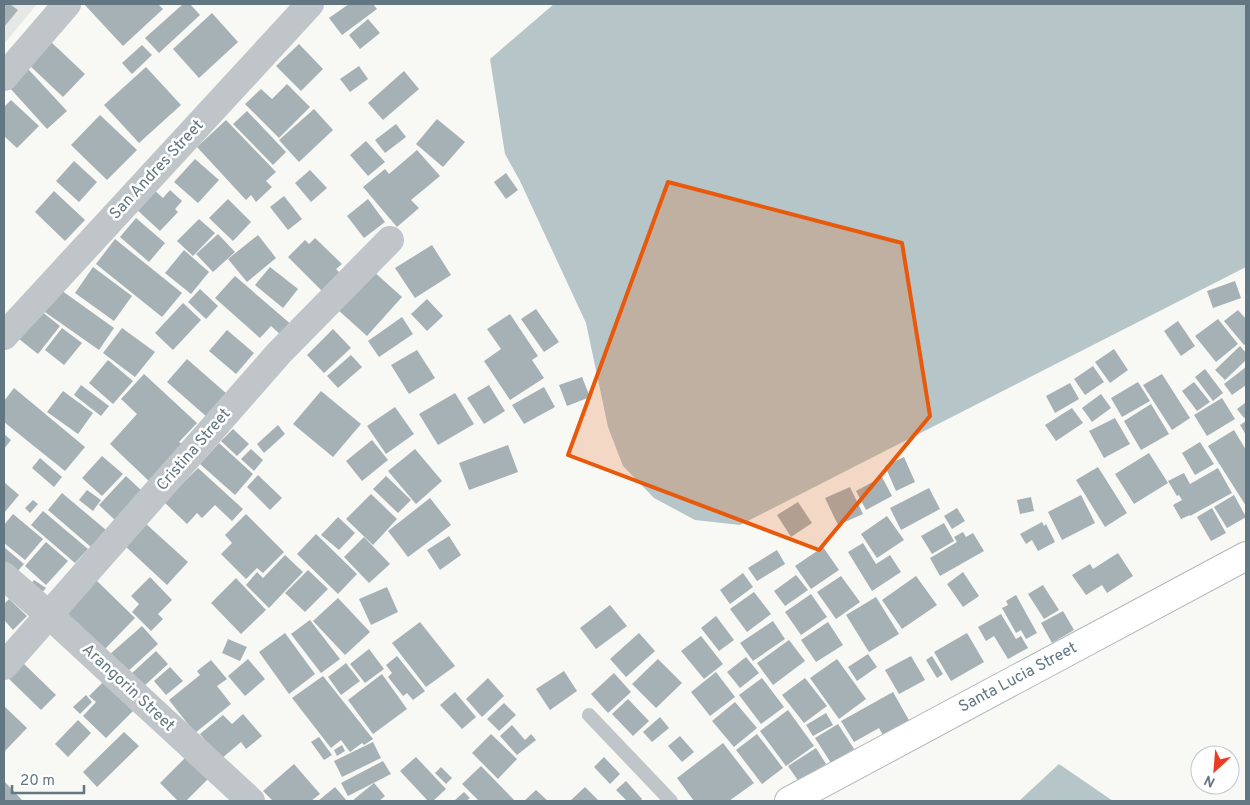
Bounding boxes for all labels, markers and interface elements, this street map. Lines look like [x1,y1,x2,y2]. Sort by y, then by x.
street label: San Andres Street [106,116,208,224]
street label: Cristina Street [153,405,235,495]
street label: Santa Lucia Street [955,638,1081,718]
street label: Arangorin Street [77,640,179,736]
north arrow [1190,745,1240,795]
scale bar [12,762,85,794]
text: N [1202,770,1218,790]
text: 20 m [20,772,55,791]

